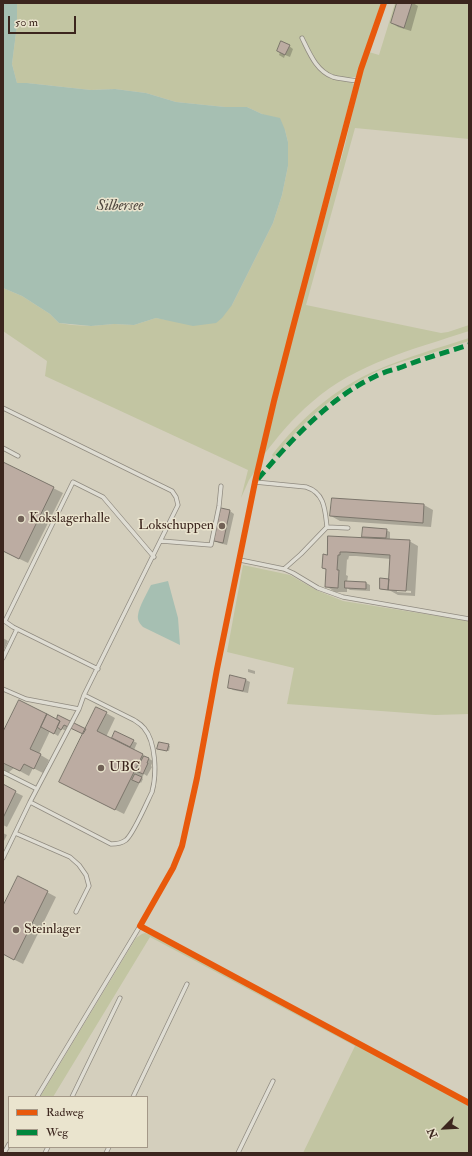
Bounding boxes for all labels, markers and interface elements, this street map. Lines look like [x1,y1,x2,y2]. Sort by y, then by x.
scale bar [10,8,78,34]
text: 50 m [15,15,38,30]
water label: Silbersee [97,198,143,216]
place label: Kokslagerhalle [29,511,110,527]
marker: Kokslagerhalle [16,514,26,524]
place label: Lokschuppen [138,518,214,534]
marker: Lokschuppen [217,521,227,531]
place label: UBC [109,760,140,776]
marker: UBC [96,763,106,773]
place label: Steinlager [24,922,80,938]
marker: Steinlager [11,925,21,935]
legend [8,1096,148,1148]
text: Radweg [46,1105,84,1120]
north arrow [424,1108,464,1148]
text: Weg [46,1125,68,1140]
text: N [425,1126,441,1140]

